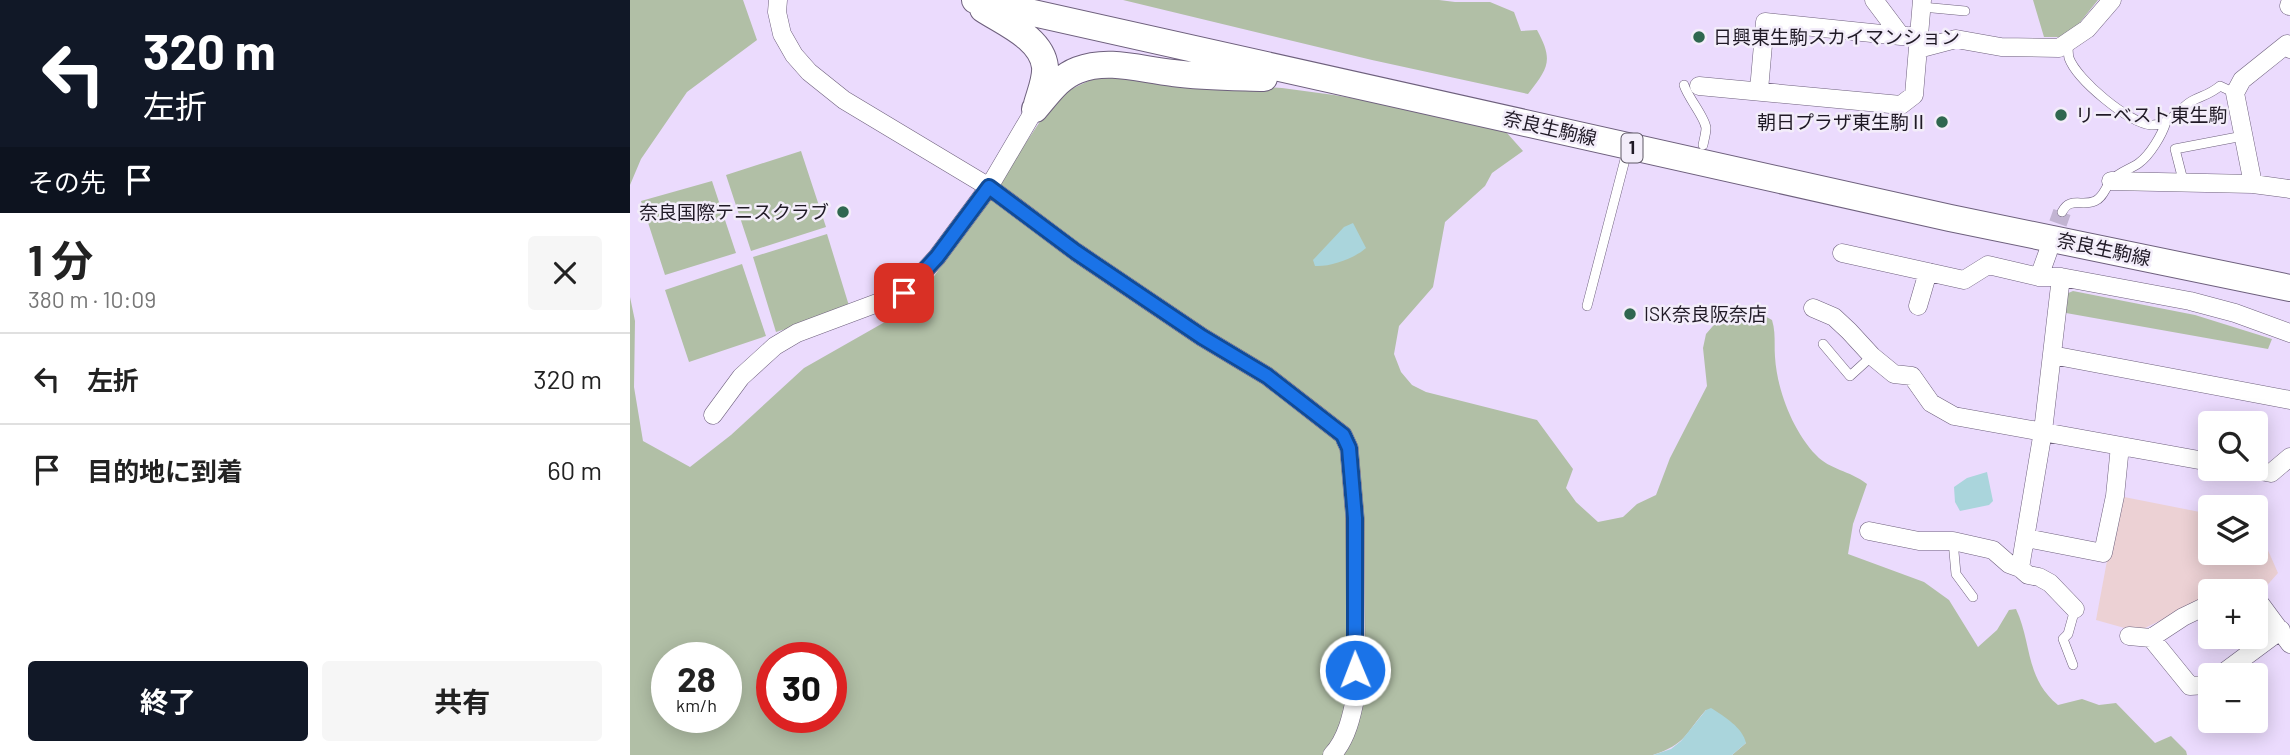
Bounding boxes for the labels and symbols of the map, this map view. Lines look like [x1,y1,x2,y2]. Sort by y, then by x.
place label: 日興東生駒スカイマンション [1713,25,1960,48]
marker: 日興東生駒スカイマンション [1691,29,1707,45]
place label: リーベスト東生駒 [2075,103,2227,126]
street label: 奈良生駒線 [1501,106,1599,149]
marker: リーベスト東生駒 [2053,107,2069,123]
place label: 朝日プラザ東生駒Ⅱ [1757,110,1928,133]
marker: 朝日プラザ東生駒Ⅱ [1934,114,1950,130]
road number: 1 [1622,134,1642,162]
place label: 奈良国際テニスクラブ [639,200,829,223]
marker: 奈良国際テニスクラブ [835,204,851,220]
street label: 奈良生駒線 [2055,227,2153,270]
pin [874,263,934,323]
place label: ISK奈良阪奈店 [1644,302,1767,325]
marker: ISK奈良阪奈店 [1622,306,1638,322]
position arrow [1318,633,1392,707]
speed limit sign: 30 [756,642,847,733]

